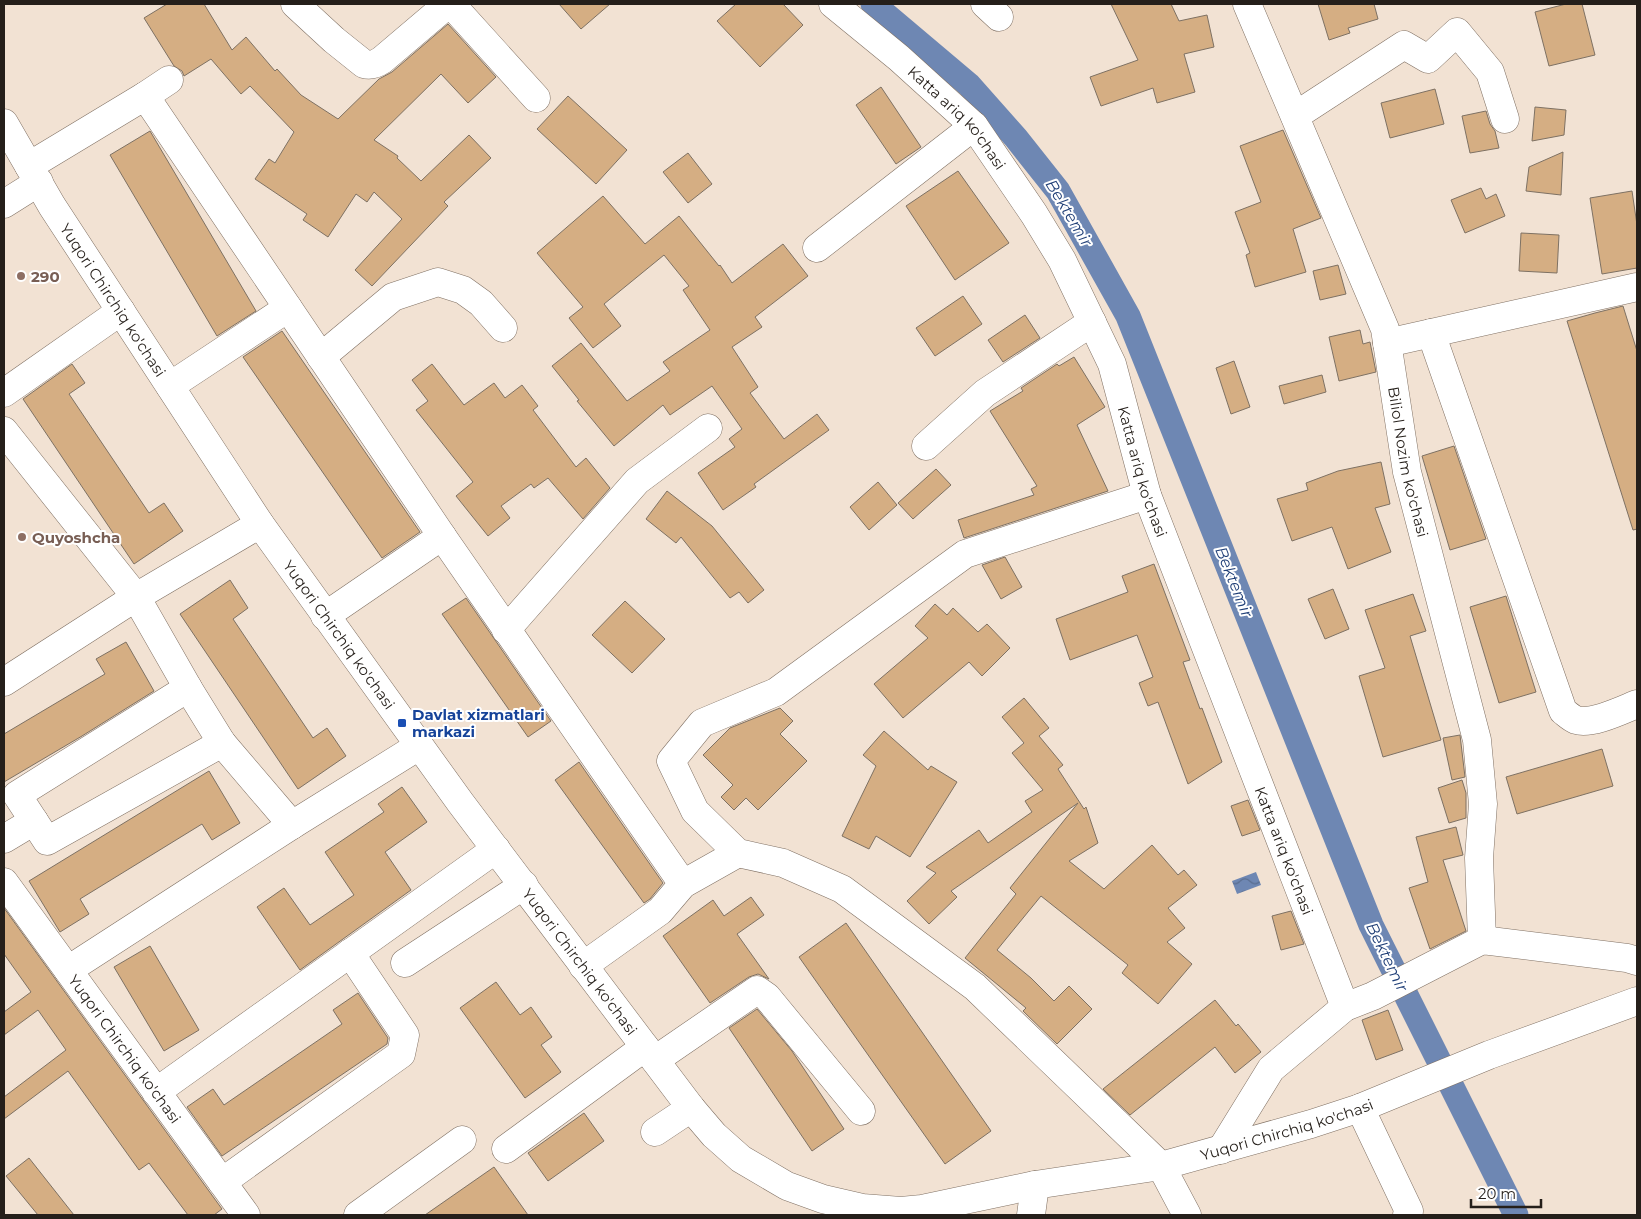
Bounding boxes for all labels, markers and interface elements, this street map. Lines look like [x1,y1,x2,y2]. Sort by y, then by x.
street label: Katta ariq ko'chasi [904,61,1010,173]
water label: Bektemir [1042,176,1097,250]
street label: Yuqori Chirchiq ko'chasi [56,220,170,380]
place label: 290 [31,267,60,286]
marker: 290 [15,270,27,282]
street label: Biliol Nozim ko'chasi [1384,385,1433,539]
street label: Katta ariq ko'chasi [1114,404,1172,540]
place label: Quyoshcha [32,528,120,547]
marker: Quyoshcha [16,531,28,543]
water label: Bektemir [1211,544,1257,621]
street label: Yuqori Chirchiq ko'chasi [279,556,400,713]
place label: Davlat xizmatlari markazi [412,705,545,741]
marker: Davlat xizmatlari markazi [396,717,408,729]
street label: Katta ariq ko'chasi [1251,784,1318,917]
street label: Yuqori Chirchiq ko'chasi [519,884,642,1039]
water label: Bektemir [1362,919,1412,995]
street label: Yuqori Chirchiq ko'chasi [65,971,185,1127]
street label: Yuqori Chirchiq ko'chasi [1198,1094,1376,1164]
scale bar [1471,1176,1541,1208]
text: 20 m [1478,1184,1516,1203]

